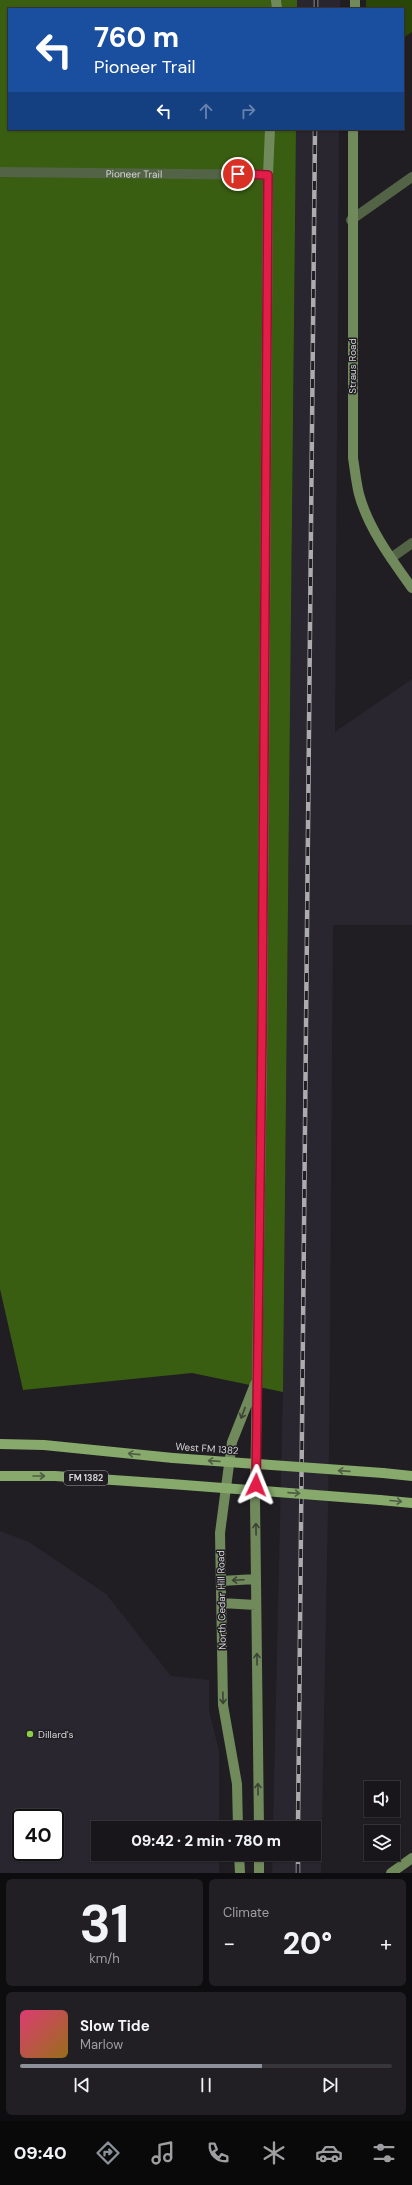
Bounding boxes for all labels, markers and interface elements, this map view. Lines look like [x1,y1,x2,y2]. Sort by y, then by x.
text: 760 m [94,19,179,56]
icon: left [28,24,80,76]
text: Pioneer Trail [94,55,196,79]
icon: left [153,100,175,122]
icon: ahead [195,100,217,122]
icon: right [237,100,259,122]
pin [221,157,255,191]
icon: arrive [227,163,249,185]
street label: Pioneer Trail [106,167,162,181]
street label: Straus Road [346,338,359,394]
one-way arrow [239,1407,247,1419]
street label: West FM 1382 [175,1440,239,1457]
one-way arrow [128,1450,141,1457]
one-way arrow [208,1457,221,1464]
position arrow [235,1464,277,1506]
one-way arrow [338,1467,351,1474]
road number: FM 1382 [64,1471,108,1485]
one-way arrow [32,1472,45,1480]
one-way arrow [287,1490,300,1497]
one-way arrow [389,1498,402,1505]
one-way arrow [252,1523,260,1536]
street label: North Cedar Hill Road [214,1550,229,1650]
one-way arrow [232,1576,245,1584]
one-way arrow [253,1653,261,1666]
one-way arrow [219,1691,227,1704]
place label: Dillard's [38,1728,74,1741]
marker: Dillard's [25,1729,35,1739]
map controls [364,1781,400,1861]
button: sound [364,1781,400,1817]
one-way arrow [255,1783,262,1796]
speed limit sign: 40 [12,1809,64,1861]
button: layers [364,1825,400,1861]
text: 09:42 · 2 min · 780 m [131,1831,281,1851]
text: 31 [80,1890,129,1958]
text: Climate [223,1904,269,1921]
text: 20° [283,1924,332,1963]
text: − [223,1929,235,1958]
text: + [380,1929,392,1958]
text: km/h [89,1950,120,1967]
text: Slow Tide [80,2016,150,2036]
text: Marlow [80,2036,123,2053]
icon: previous [71,2074,93,2096]
icon: pause [195,2074,217,2096]
icon: next [319,2074,341,2096]
icon: directions [94,2139,122,2167]
icon: music [149,2139,177,2167]
icon: phone [204,2139,232,2167]
icon: climate [260,2139,288,2167]
icon: car [315,2139,343,2167]
icon: filters [370,2139,398,2167]
text: 09:40 [14,2141,67,2165]

